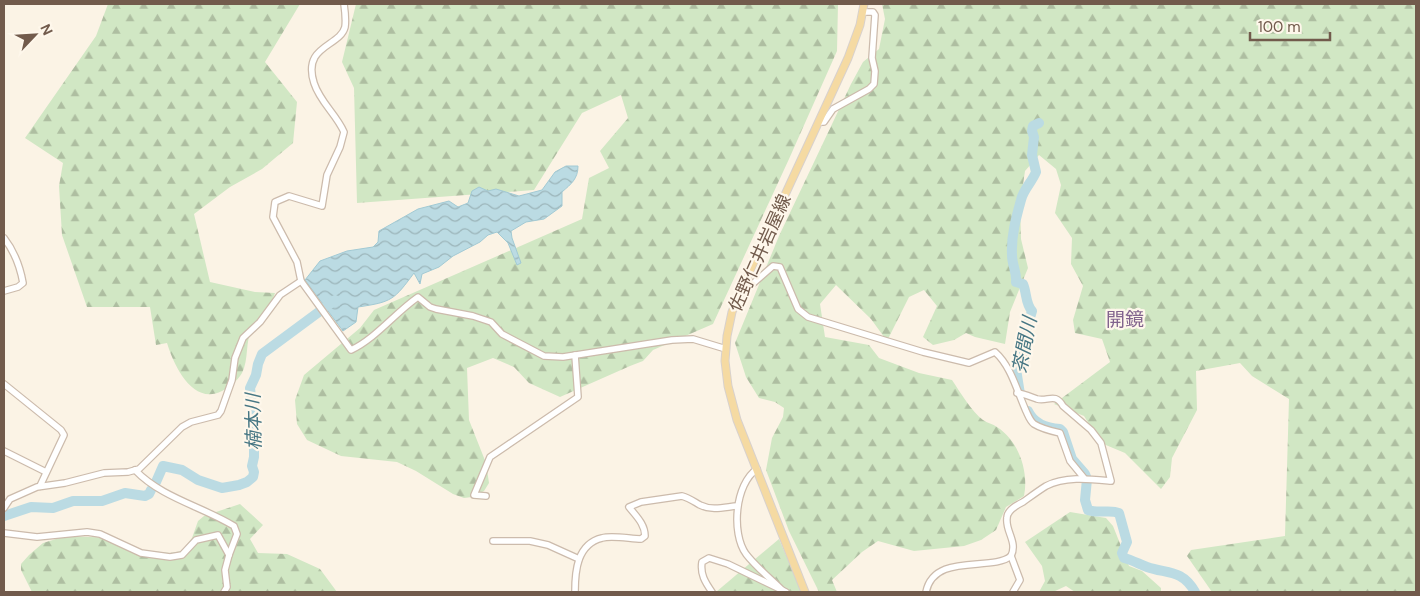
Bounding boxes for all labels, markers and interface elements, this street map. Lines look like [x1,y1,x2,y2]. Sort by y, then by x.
north arrow [10,10,60,60]
scale bar [1250,10,1330,42]
text: 100 m [1258,17,1301,37]
text: N [36,21,57,38]
street label: 佐野仁井岩屋線 [723,191,797,315]
district label: 開鏡 [1106,307,1144,332]
water label: 茶間川 [1007,313,1043,375]
water label: 楠本川 [240,391,266,451]

